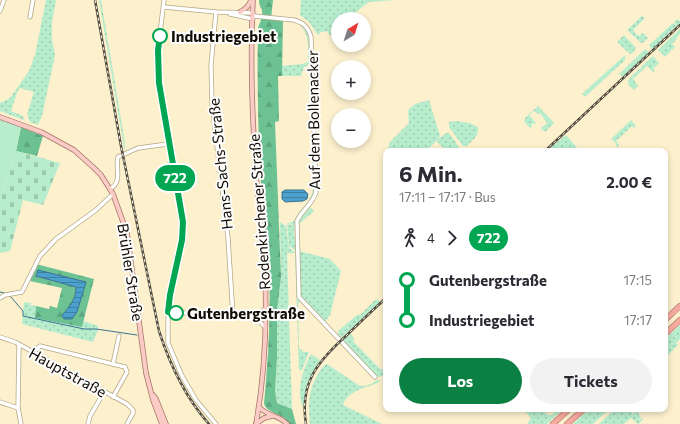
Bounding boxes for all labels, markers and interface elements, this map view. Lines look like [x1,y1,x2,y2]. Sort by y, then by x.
north arrow [331,12,371,52]
map controls [331,12,371,148]
place label: Industriegebiet [171,27,276,45]
marker: Industriegebiet [152,28,168,44]
street label: Auf dem Bollenacker [303,50,323,190]
button: + [331,60,371,100]
street label: Hans-Sachs-Straße [204,97,236,231]
button: − [331,108,371,148]
street label: Rodenkirchener Straße [245,133,273,291]
text: 6 Min. [399,160,463,187]
line badge: 722 [152,165,198,191]
text: 722 [163,169,187,186]
text: 2.00 € [606,173,652,191]
text: 17:11 – 17:17 · Bus [399,189,496,205]
street label: Brühler Straße [114,222,148,322]
icon: walk [399,227,421,249]
icon: forward [441,227,463,249]
text: 722 [477,229,500,246]
text: 4 [427,230,435,246]
text: Gutenbergstraße [429,271,547,289]
text: 17:15 [623,272,652,288]
place label: Gutenbergstraße [187,304,305,322]
marker: Gutenbergstraße [168,305,184,321]
text: Industriegebiet [429,311,534,329]
text: 17:17 [624,312,652,328]
street label: Hauptstraße [26,343,110,401]
button: Los [399,358,522,404]
button: Tickets [530,358,652,404]

